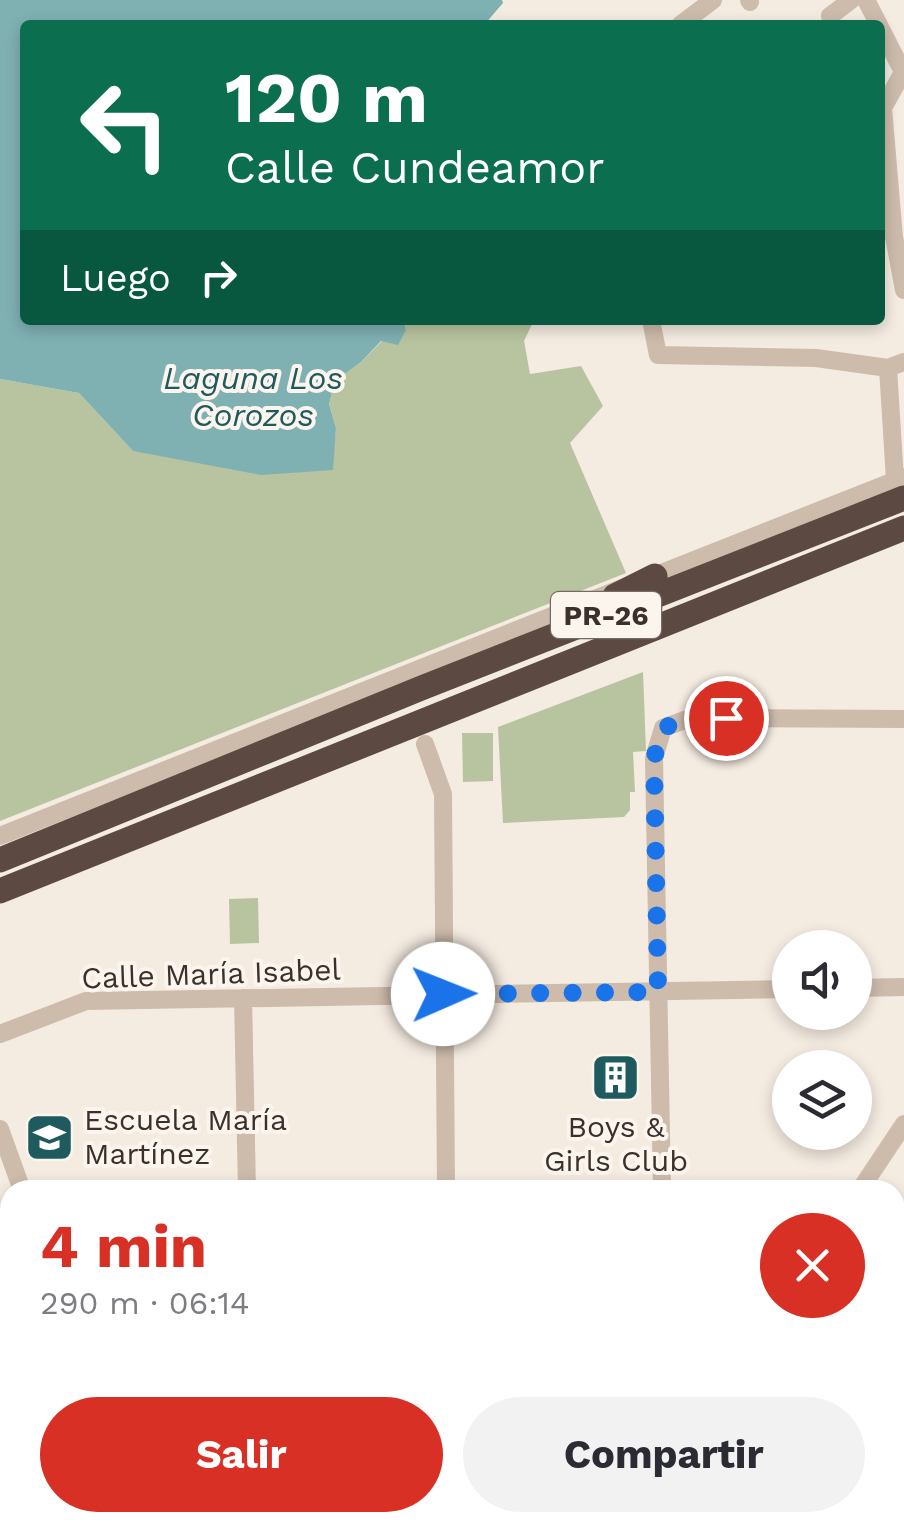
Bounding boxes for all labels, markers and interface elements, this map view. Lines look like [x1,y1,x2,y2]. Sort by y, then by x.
text: 120 m [225,57,428,139]
icon: left [60,60,190,190]
text: Calle Cundeamor [225,141,605,194]
icon: right [191,250,246,305]
text: Luego [60,256,171,300]
water label: Laguna Los Corozos [163,359,343,434]
road number: PR-26 [551,592,661,638]
pin [684,676,769,761]
icon: arrive [699,691,754,746]
map controls [772,930,872,1150]
button: sound [772,930,872,1030]
position arrow [391,942,495,1046]
street label: Calle María Isabel [81,951,341,996]
button: layers [772,1050,872,1150]
building icon: Boys & Girls Club [590,1052,642,1104]
place label: Escuela María Martínez [84,1102,287,1171]
place label: Boys & Girls Club [544,1109,688,1178]
school or university icon: Escuela María Martínez [23,1111,75,1163]
text: 4 min [40,1211,207,1282]
button: close [760,1213,865,1318]
text: 290 m · 06:14 [40,1284,250,1322]
button: Salir [40,1397,443,1512]
button: Compartir [463,1397,865,1512]

